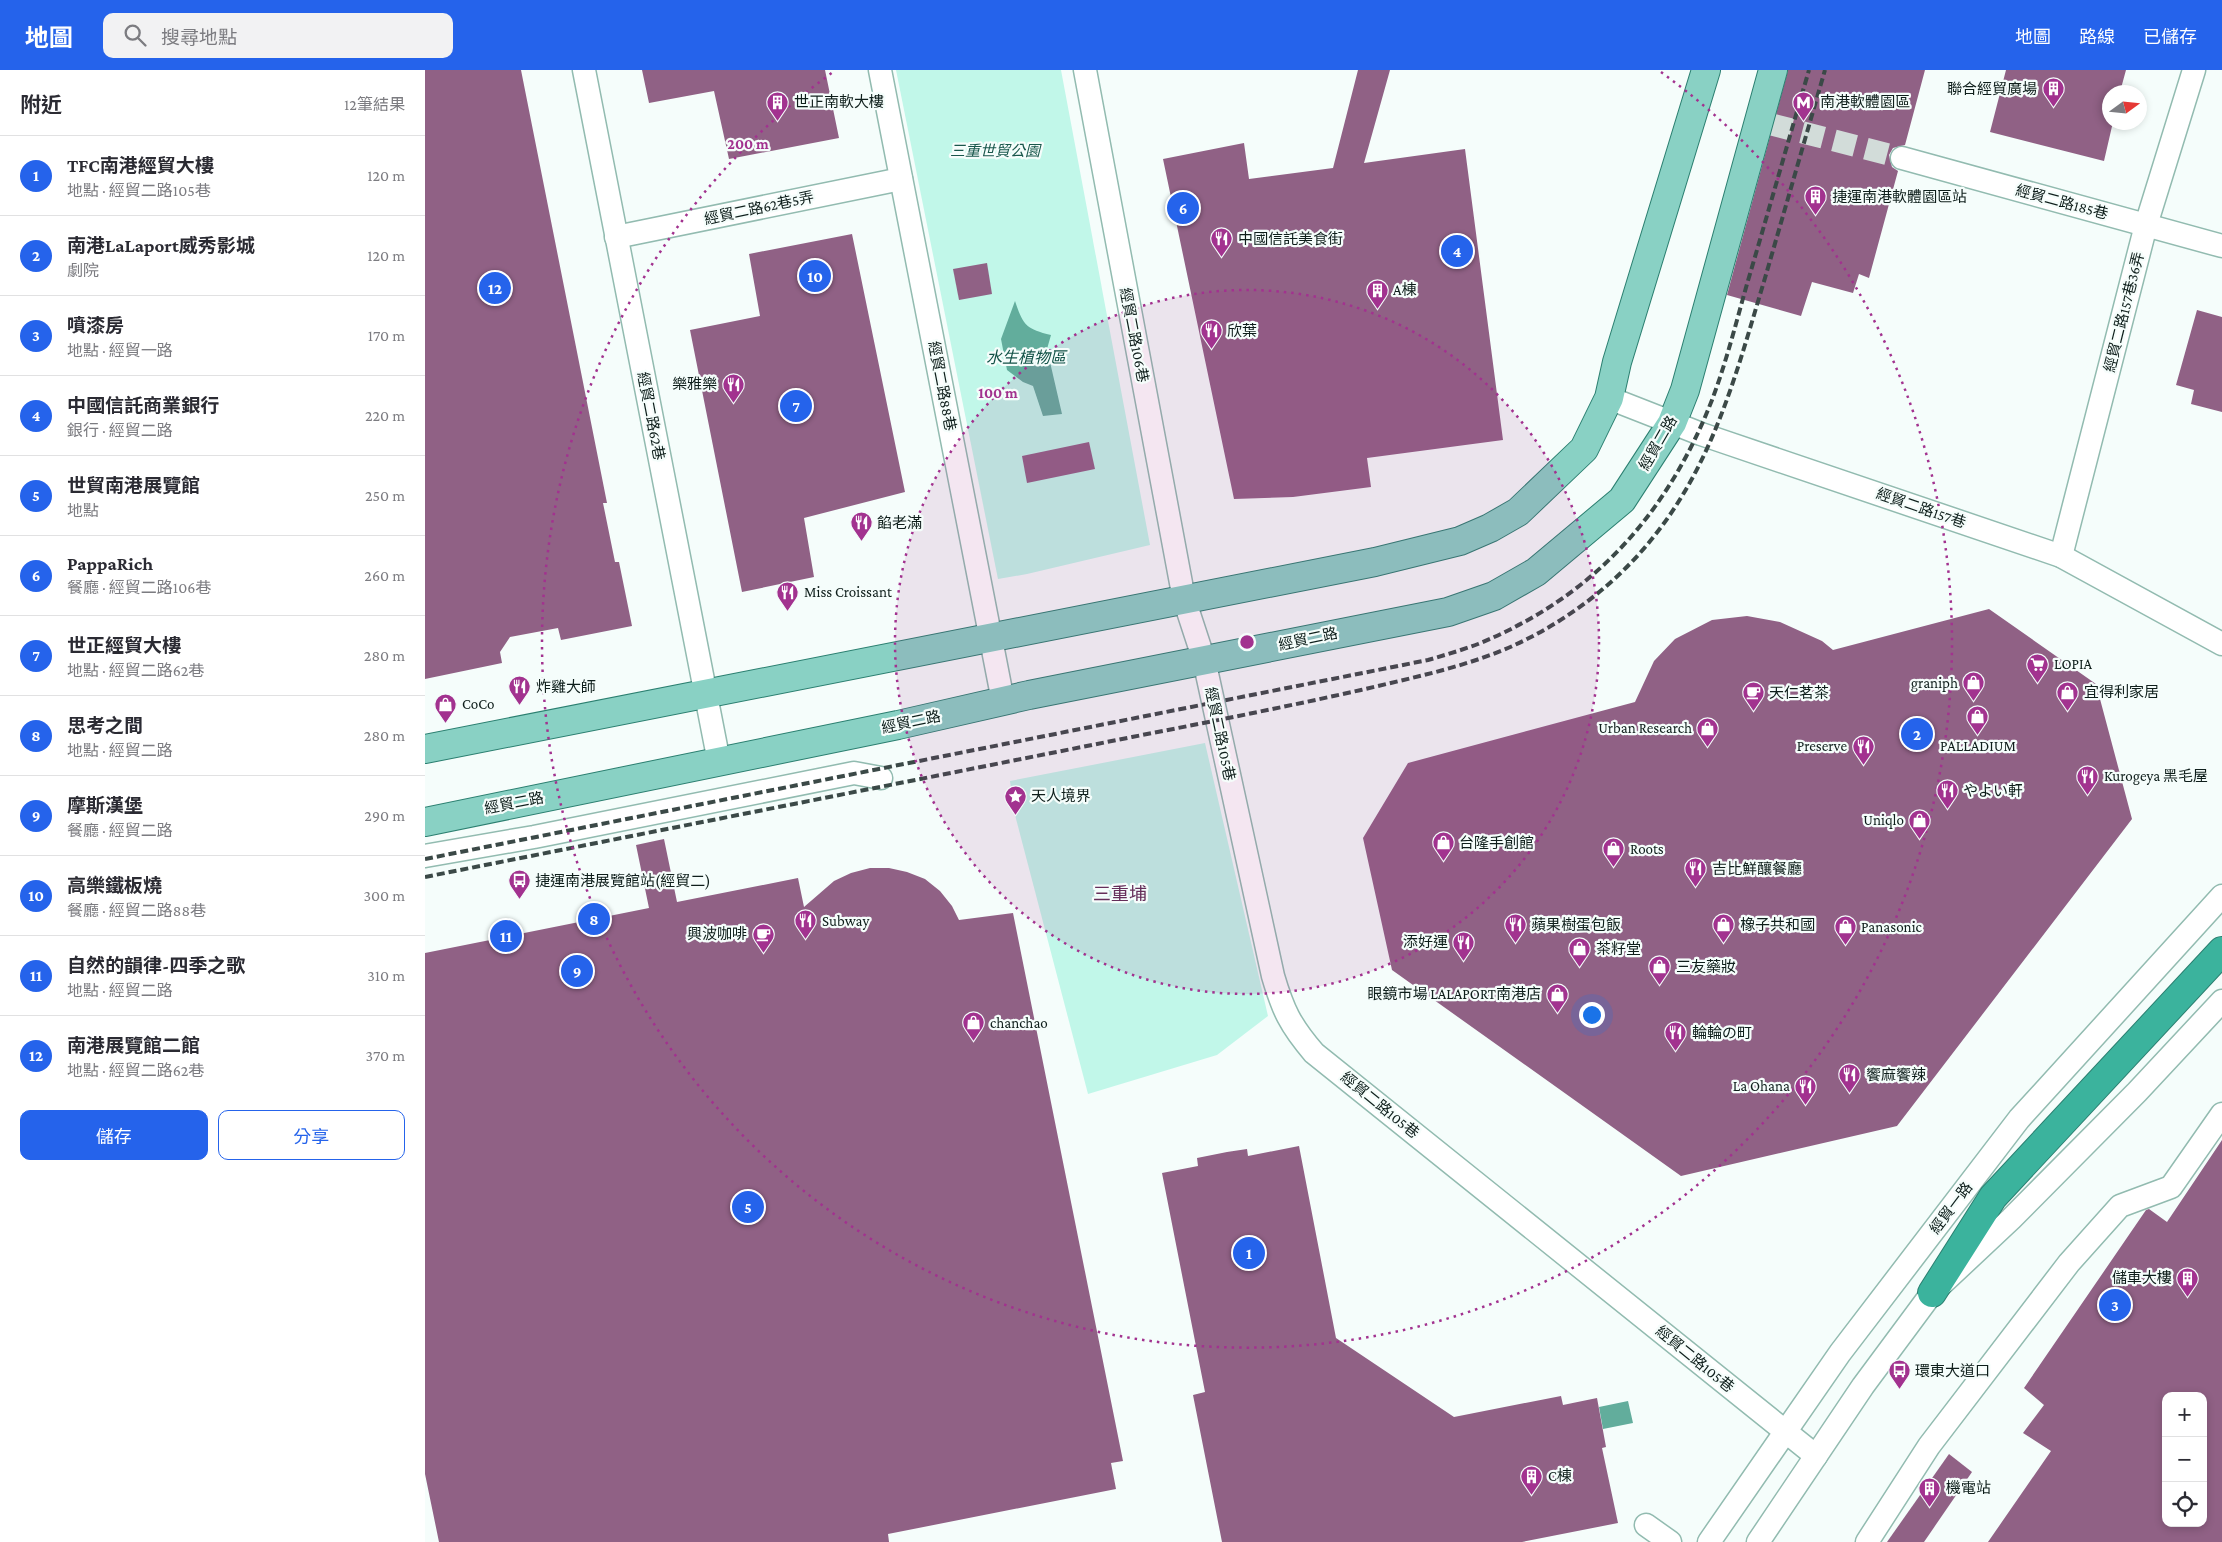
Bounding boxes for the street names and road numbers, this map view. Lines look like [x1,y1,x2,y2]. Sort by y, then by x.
street label: 經貿二路185巷 [2014,182,2110,222]
street label: 經貿二路62巷5弄 [703,189,815,227]
street label: 經貿二路157巷36弄 [2101,250,2147,374]
street label: 經貿二路106巷 [1117,286,1151,384]
street label: 經貿二路88巷 [925,340,959,432]
street label: 經貿二路62巷 [635,371,667,461]
street label: 經貿二路 [1636,413,1680,473]
street label: 經貿二路157巷 [1874,485,1968,531]
street label: 經貿二路 [1277,625,1339,653]
street label: 經貿二路105巷 [1202,686,1238,782]
street label: 經貿二路 [880,708,942,736]
street label: 經貿二路 [483,789,545,817]
street label: 經貿二路105巷 [1338,1069,1422,1141]
street label: 經貿一路 [1927,1179,1975,1237]
street label: 經貿二路105巷 [1653,1323,1737,1395]

